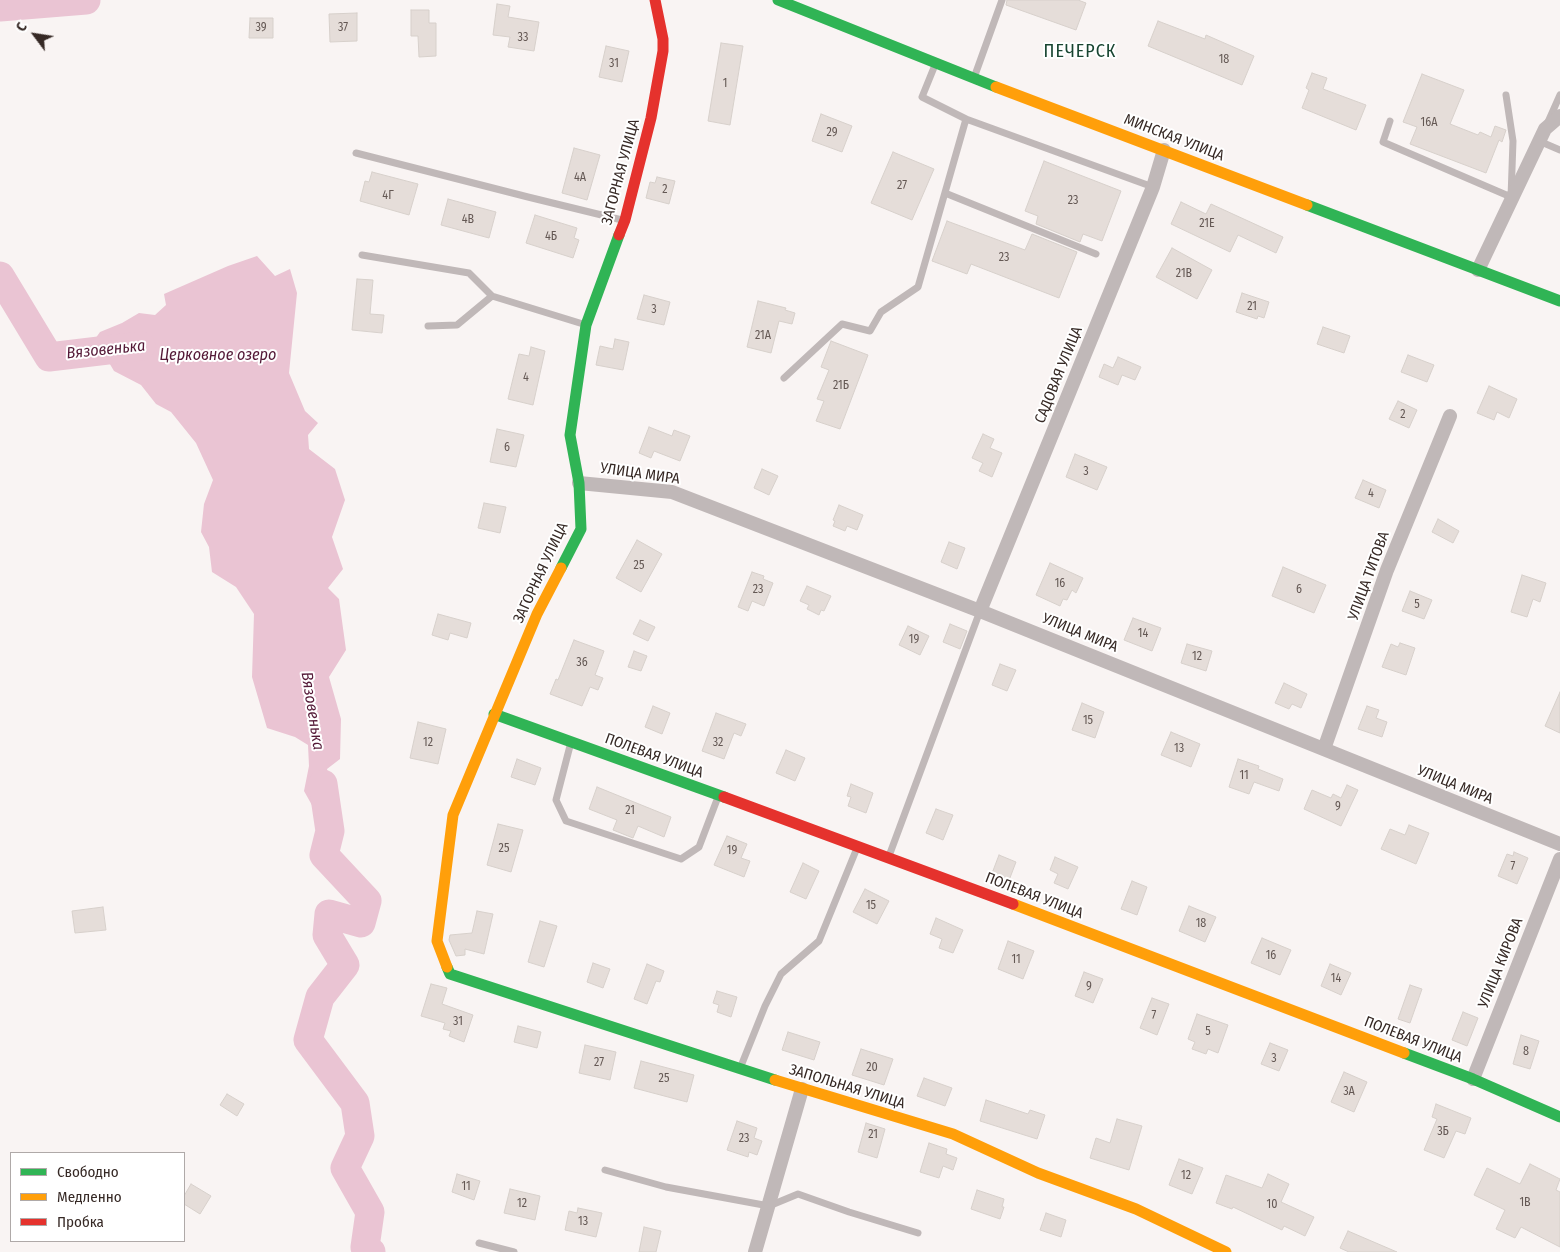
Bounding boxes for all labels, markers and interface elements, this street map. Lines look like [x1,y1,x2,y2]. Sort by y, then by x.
north arrow [10,10,60,60]
text: С [13,19,31,35]
house number: 39 [255,21,267,35]
house number: 37 [338,21,348,35]
house number: 33 [518,31,528,45]
district label: ПЕЧЕРСК [1043,41,1117,63]
house number: 18 [1219,53,1229,67]
house number: 31 [609,57,619,71]
house number: 1 [723,77,727,91]
street label: МИНСКАЯ УЛИЦА [1121,111,1227,165]
house number: 16А [1421,116,1437,130]
street label: ЗАГОРНАЯ УЛИЦА [598,117,644,227]
house number: 29 [826,126,838,140]
house number: 4А [574,171,586,185]
house number: 27 [897,179,907,193]
house number: 2 [662,183,668,197]
house number: 4Г [382,189,394,203]
house number: 23 [1068,194,1078,208]
house number: 4В [462,213,474,227]
house number: 21Е [1199,217,1215,231]
house number: 4Б [545,230,557,244]
house number: 23 [999,251,1009,265]
house number: 21В [1176,267,1192,281]
house number: 21 [1247,300,1257,314]
house number: 3 [651,303,657,317]
street label: САДОВАЯ УЛИЦА [1031,324,1087,426]
house number: 21А [755,329,771,343]
water label: Вязовенька [66,336,146,364]
water label: Церковное озеро [160,346,276,366]
house number: 4 [523,371,529,385]
house number: 21Б [833,379,849,393]
house number: 2 [1400,408,1406,422]
house number: 6 [504,441,510,455]
street label: УЛИЦА МИРА [599,460,681,488]
house number: 3 [1083,465,1089,479]
house number: 4 [1368,487,1374,501]
street label: ЗАГОРНАЯ УЛИЦА [510,520,572,626]
street label: УЛИЦА ТИТОВА [1345,529,1393,623]
house number: 25 [634,559,644,573]
house number: 16 [1055,577,1065,591]
house number: 23 [753,583,763,597]
house number: 6 [1296,583,1302,597]
house number: 5 [1414,598,1420,612]
street label: УЛИЦА МИРА [1040,610,1120,656]
house number: 14 [1138,627,1148,641]
house number: 19 [909,633,919,647]
house number: 12 [1192,650,1202,664]
house number: 36 [576,656,588,670]
water label: Вязовенька [296,670,328,752]
house number: 15 [1083,714,1093,728]
street label: ПОЛЕВАЯ УЛИЦА [602,730,706,782]
house number: 12 [423,736,433,750]
house number: 32 [713,736,723,750]
house number: 13 [1174,742,1184,756]
street label: УЛИЦА МИРА [1415,762,1495,808]
house number: 11 [1239,769,1249,783]
house number: 9 [1335,800,1341,814]
house number: 21 [625,804,635,818]
house number: 25 [499,842,509,856]
house number: 19 [727,844,737,858]
house number: 7 [1511,860,1515,874]
street label: ПОЛЕВАЯ УЛИЦА [982,869,1086,923]
house number: 15 [866,899,876,913]
street label: УЛИЦА КИРОВА [1475,915,1527,1011]
house number: 18 [1196,917,1206,931]
house number: 16 [1266,949,1276,963]
house number: 11 [1011,953,1021,967]
house number: 14 [1331,972,1341,986]
house number: 9 [1086,980,1092,994]
house number: 7 [1152,1009,1156,1023]
street label: ПОЛЕВАЯ УЛИЦА [1361,1013,1465,1067]
house number: 31 [453,1015,463,1029]
house number: 5 [1205,1025,1211,1039]
house number: 8 [1523,1045,1529,1059]
house number: 3 [1271,1052,1277,1066]
house number: 27 [594,1056,604,1070]
street label: ЗАПОЛЬНАЯ УЛИЦА [787,1061,907,1113]
house number: 20 [866,1061,878,1075]
house number: 25 [659,1072,669,1086]
house number: 3А [1343,1085,1355,1099]
house number: 3Б [1437,1125,1449,1139]
house number: 21 [868,1128,878,1142]
house number: 23 [739,1132,749,1146]
legend [10,1152,185,1242]
text: Свободно [57,1163,119,1181]
house number: 12 [1181,1169,1191,1183]
house number: 11 [461,1180,471,1194]
text: Медленно [57,1188,122,1206]
house number: 1В [1519,1196,1531,1210]
house number: 12 [517,1197,527,1211]
house number: 10 [1267,1198,1277,1212]
text: Пробка [57,1213,104,1231]
house number: 13 [578,1215,588,1229]

